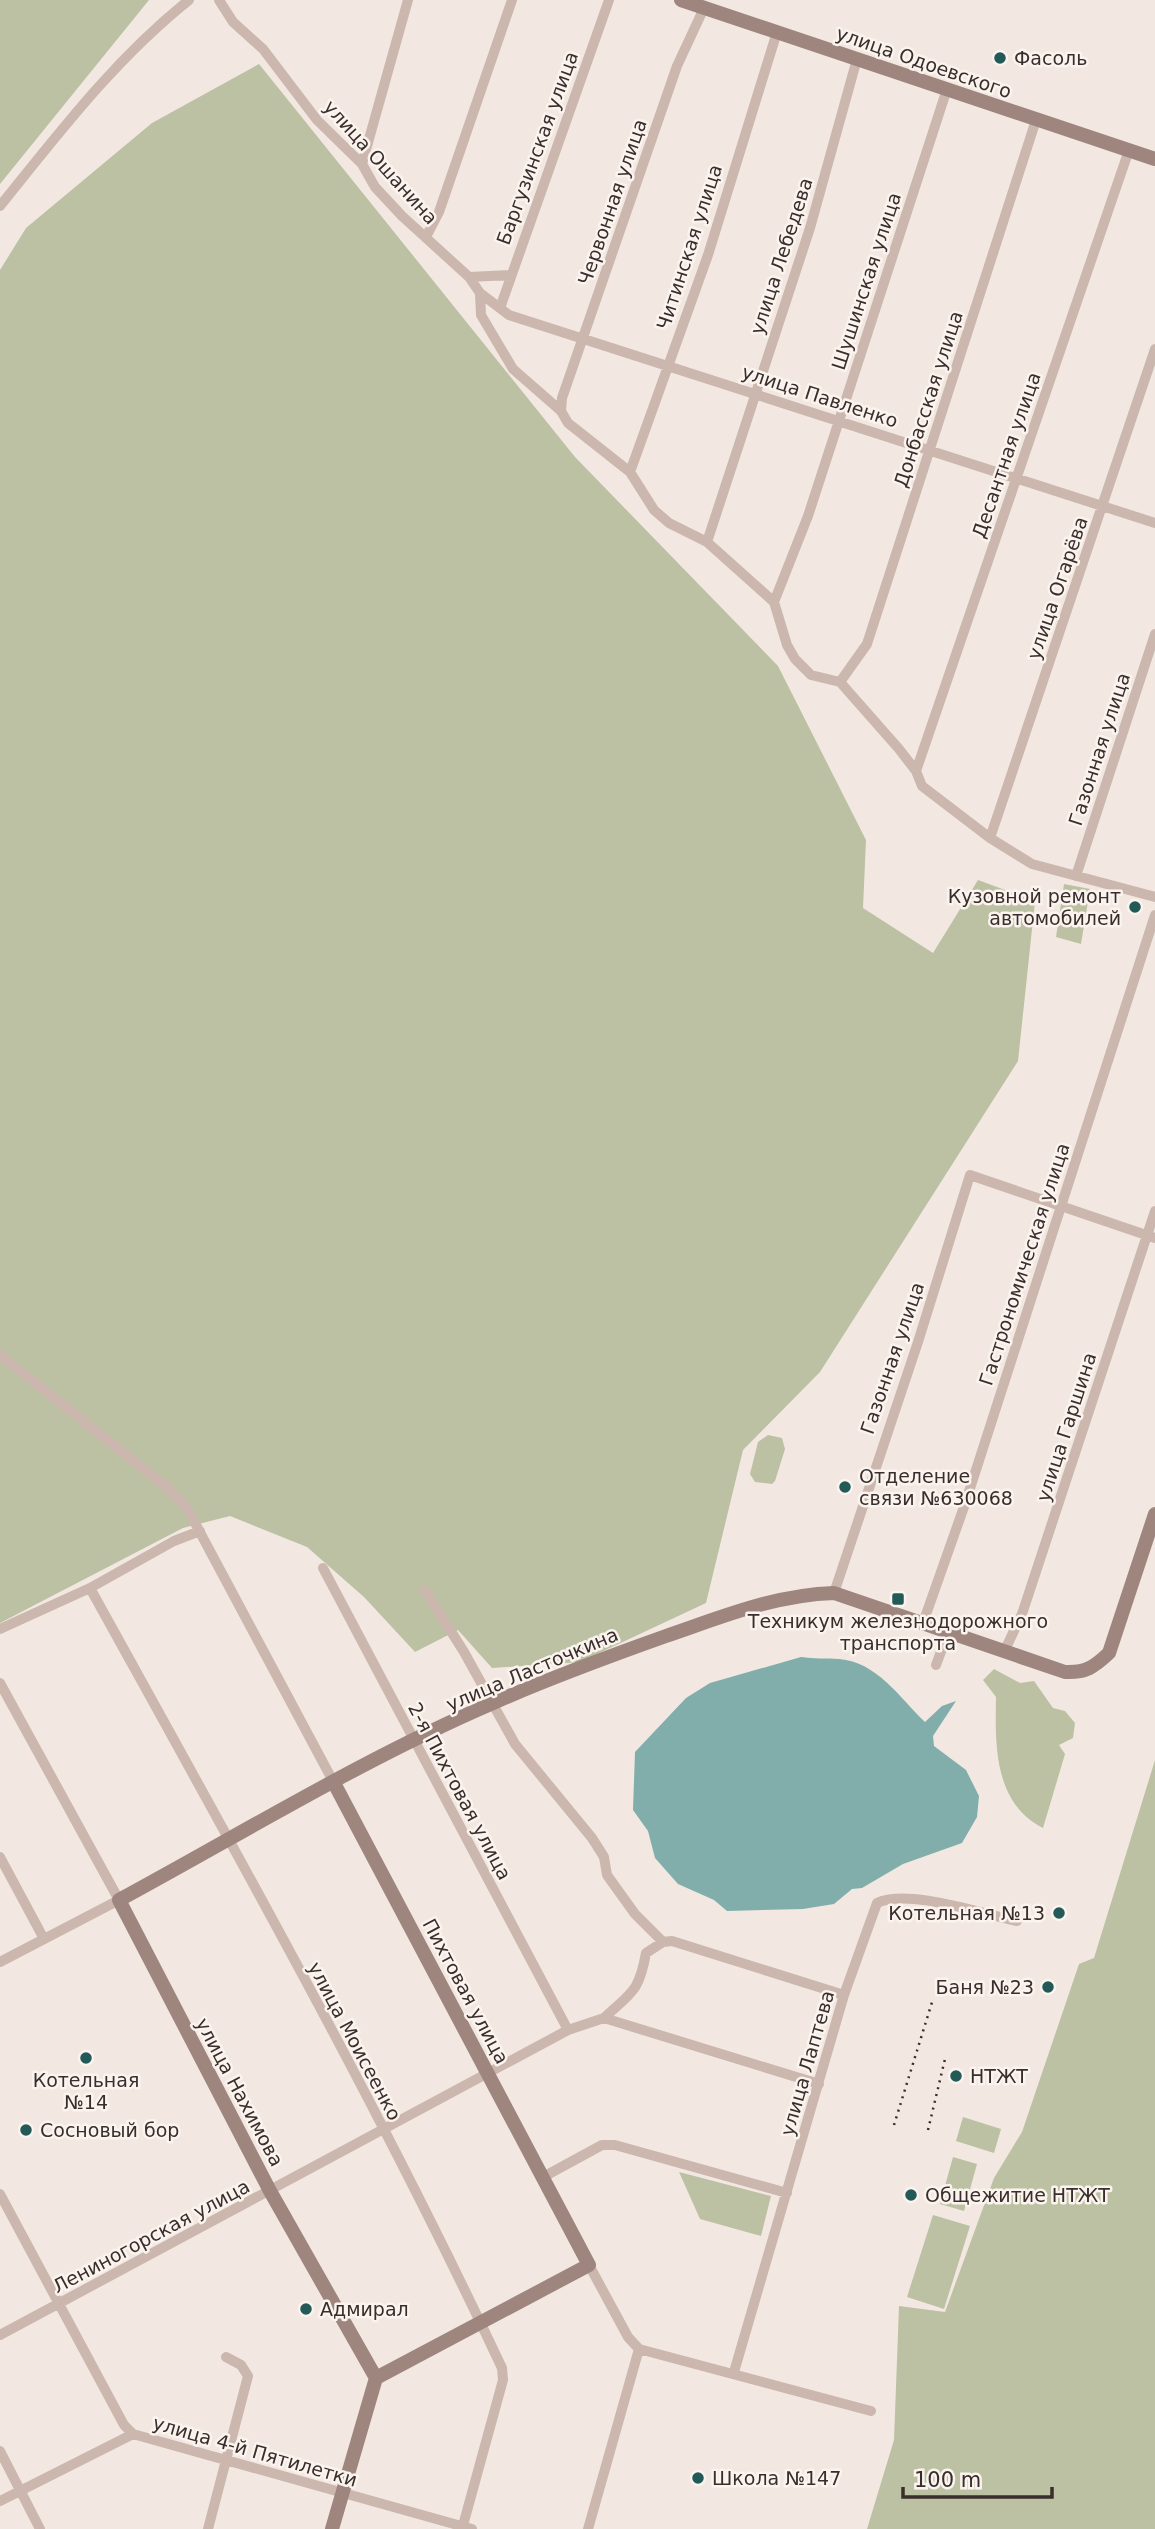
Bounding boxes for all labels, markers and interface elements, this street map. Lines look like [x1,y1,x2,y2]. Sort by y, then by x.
street label: улица Одоевского [833,22,1015,102]
place label: Фасоль [1014,47,1087,69]
street label: Баргузинская улица [492,48,582,248]
marker: Фасоль [992,50,1008,66]
street label: улица Ошанина [320,95,442,229]
street label: Червонная улица [573,116,651,288]
street label: Читинская улица [652,162,726,332]
street label: улица Лебедева [745,175,817,337]
street label: Шушинская улица [827,190,905,372]
street label: Донбасская улица [889,308,967,490]
street label: улица Павленко [739,360,901,432]
street label: Десантная улица [967,369,1045,541]
street label: улица Огарёва [1022,514,1092,662]
street label: Газонная улица [1064,670,1134,828]
place label: Кузовной ремонт автомобилей [948,885,1121,929]
marker: Кузовной ремонт автомобилей [1127,899,1143,915]
street label: Гастрономическая улица [974,1140,1074,1388]
street label: Газонная улица [856,1279,928,1437]
street label: улица Гаршина [1032,1350,1100,1504]
place label: Отделение связи №630068 [859,1465,1013,1509]
marker: Отделение связи №630068 [837,1479,853,1495]
marker: Техникум железнодорожного транспорта [890,1591,906,1607]
place label: Техникум железнодорожного транспорта [747,1610,1048,1654]
street label: улица Ласточкина [443,1623,621,1715]
street label: 2-я Пихтовая улица [404,1699,516,1883]
place label: Котельная №13 [888,1902,1045,1924]
marker: Котельная №13 [1051,1905,1067,1921]
street label: Пихтовая улица [418,1915,514,2067]
street label: улица Моисеенко [304,1958,406,2124]
place label: Баня №23 [935,1976,1034,1998]
marker: Баня №23 [1040,1979,1056,1995]
street label: улица Лаптева [776,1988,838,2138]
street label: улица Нахимова [192,2014,288,2170]
marker: Котельная №14 [78,2050,94,2066]
place label: НТЖТ [970,2065,1028,2087]
marker: НТЖТ [948,2068,964,2084]
place label: Котельная №14 [33,2069,139,2113]
place label: Сосновый бор [40,2119,179,2141]
marker: Сосновый бор [18,2122,34,2138]
street label: Лениногорская улица [49,2175,253,2297]
place label: Общежитие НТЖТ [925,2184,1110,2206]
marker: Общежитие НТЖТ [903,2187,919,2203]
place label: Адмирал [320,2298,409,2320]
marker: Адмирал [298,2301,314,2317]
street label: улица 4-й Пятилетки [150,2411,360,2491]
scale bar [903,2456,1052,2500]
place label: Школа №147 [712,2467,841,2489]
text: 100 m [914,2468,981,2492]
marker: Школа №147 [690,2470,706,2486]

